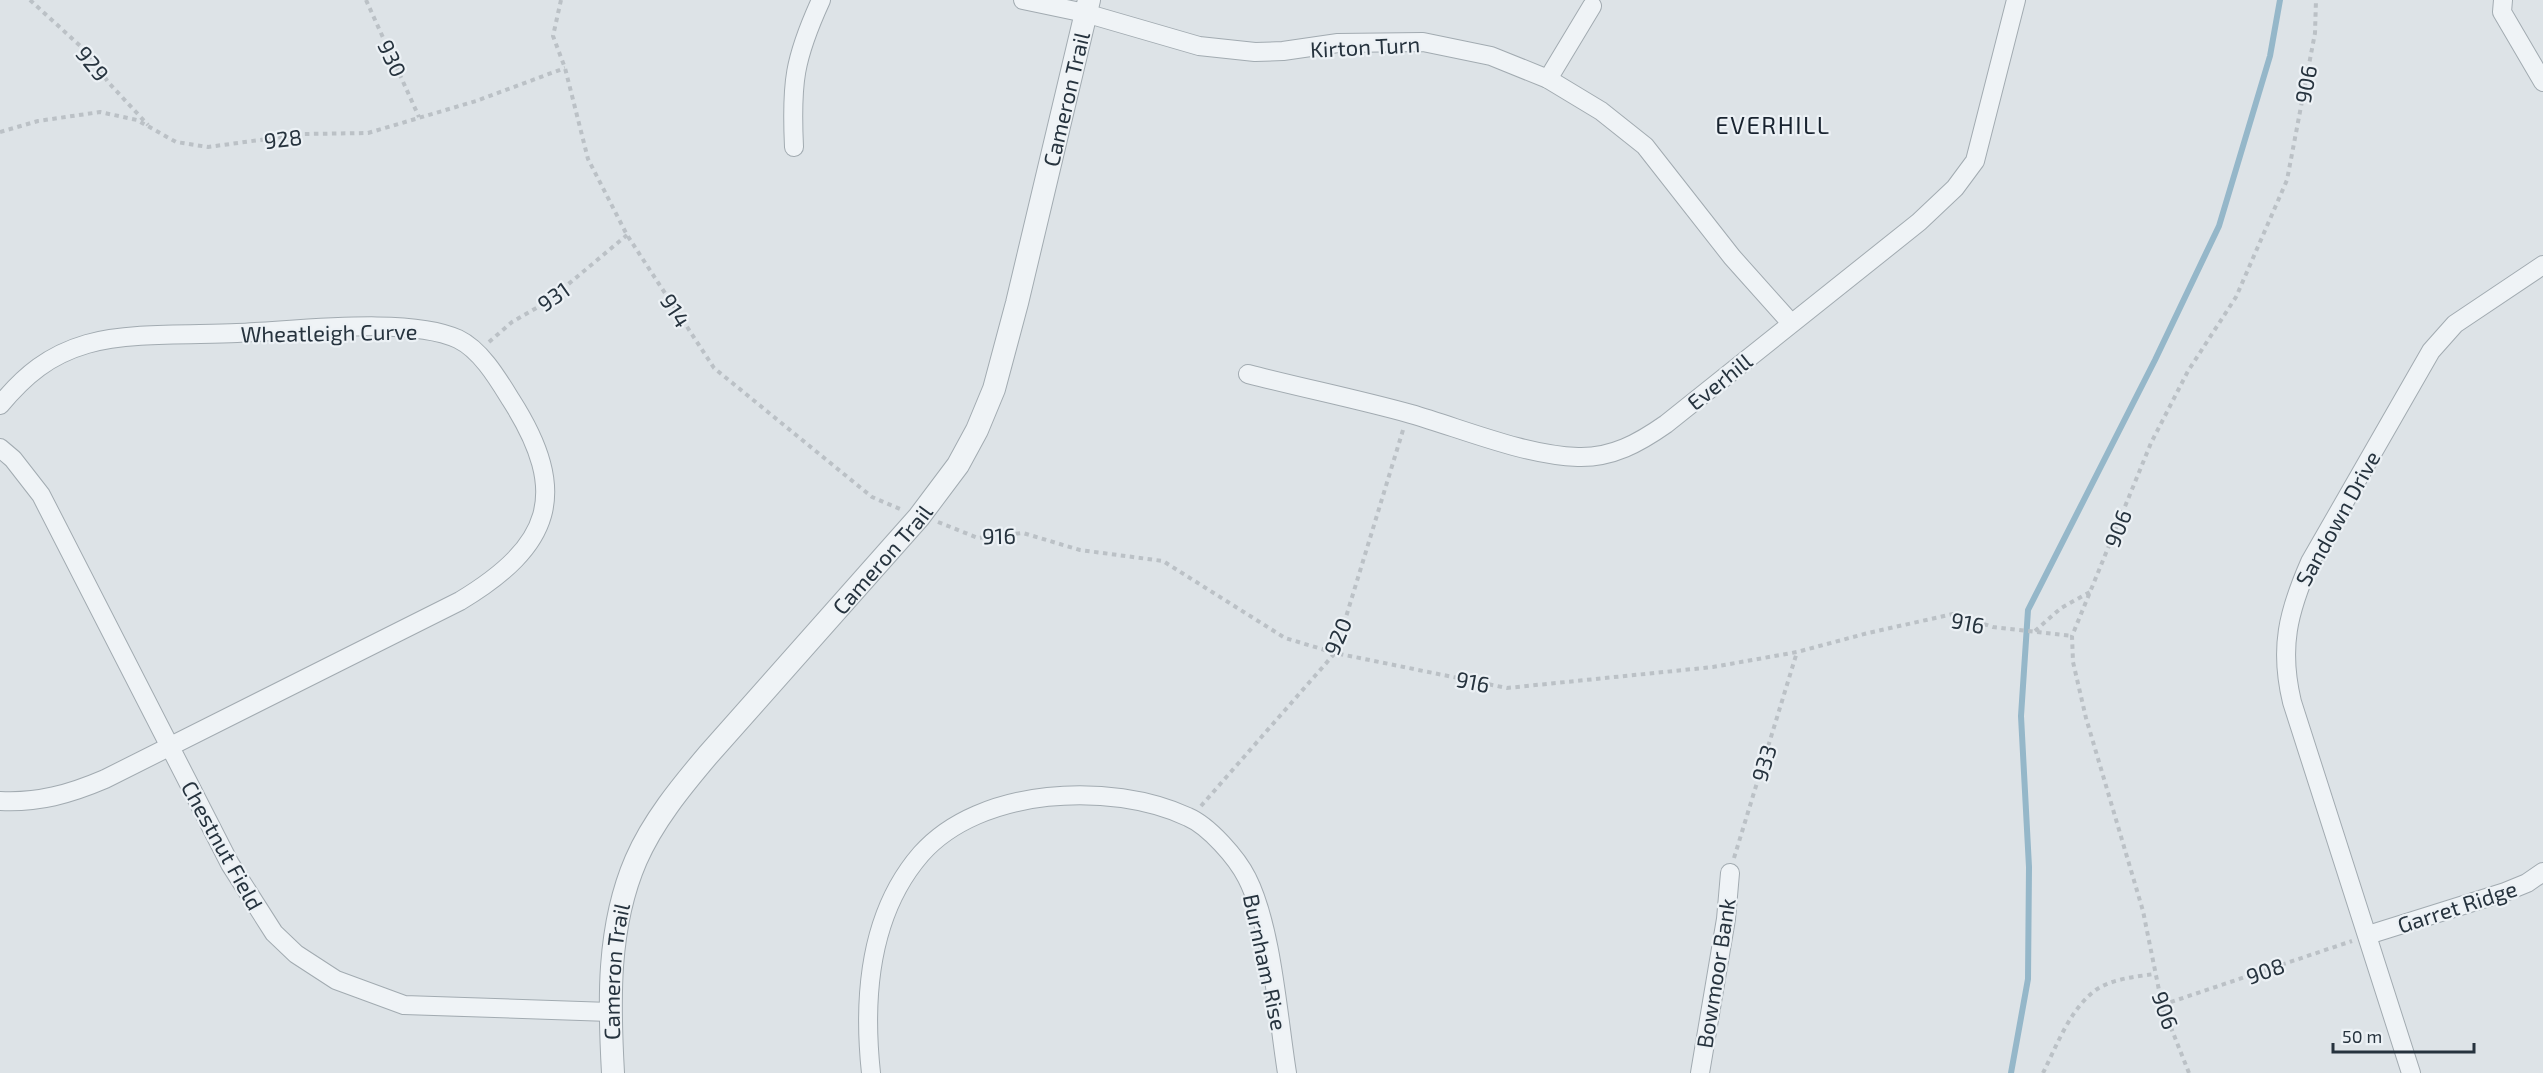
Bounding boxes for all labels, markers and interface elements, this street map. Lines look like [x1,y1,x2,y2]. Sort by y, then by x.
street label: Cameron Trail [1037,29,1094,169]
street label: Kirton Turn [1309,30,1421,62]
street label: 930 [373,35,413,81]
street label: 929 [71,40,115,86]
street label: 906 [2289,63,2321,105]
district label: EVERHILL [1715,110,1831,139]
street label: 928 [262,123,304,153]
street label: 931 [532,276,574,316]
street label: 914 [656,288,696,332]
street label: Wheatleigh Curve [240,317,418,347]
street label: Everhill [1681,347,1757,415]
street label: Sandown Drive [2289,446,2385,590]
street label: Cameron Trail [826,499,937,619]
street label: 906 [2098,505,2136,551]
street label: 916 [982,522,1016,548]
street label: 916 [1949,606,1987,638]
street label: 920 [1318,613,1356,659]
street label: 916 [1454,665,1492,697]
street label: 933 [1745,741,1781,785]
street label: Chestnut Field [177,776,269,914]
street label: Garret Ridge [2394,874,2520,938]
street label: Burnham Rise [1239,891,1293,1033]
street label: Bowmoor Bank [1690,896,1740,1050]
street label: Cameron Trail [598,900,634,1040]
street label: 908 [2242,951,2288,989]
street label: 906 [2147,988,2185,1032]
scale bar [2333,1016,2474,1054]
text: 50 m [2342,1025,2382,1047]

